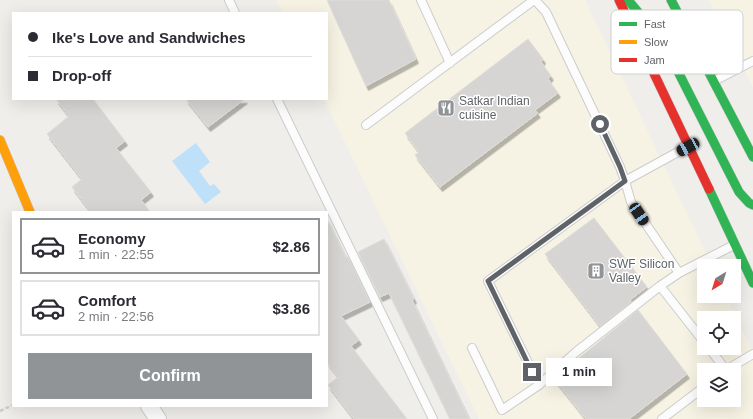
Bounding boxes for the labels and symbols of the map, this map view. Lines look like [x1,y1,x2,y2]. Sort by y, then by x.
legend [611,10,743,74]
text: Fast [644,18,665,30]
text: Slow [644,36,668,48]
text: Jam [644,54,665,66]
place label: Satkar Indian cuisine [459,94,530,122]
restaurant icon: Satkar Indian cuisine [436,98,456,118]
route start [591,115,609,133]
car [675,136,701,158]
car [627,201,651,227]
place label: SWF Silicon Valley [609,257,674,285]
north arrow [697,259,741,303]
building icon: SWF Silicon Valley [586,261,606,281]
callout: 1 min [546,358,612,386]
route end [523,363,541,381]

